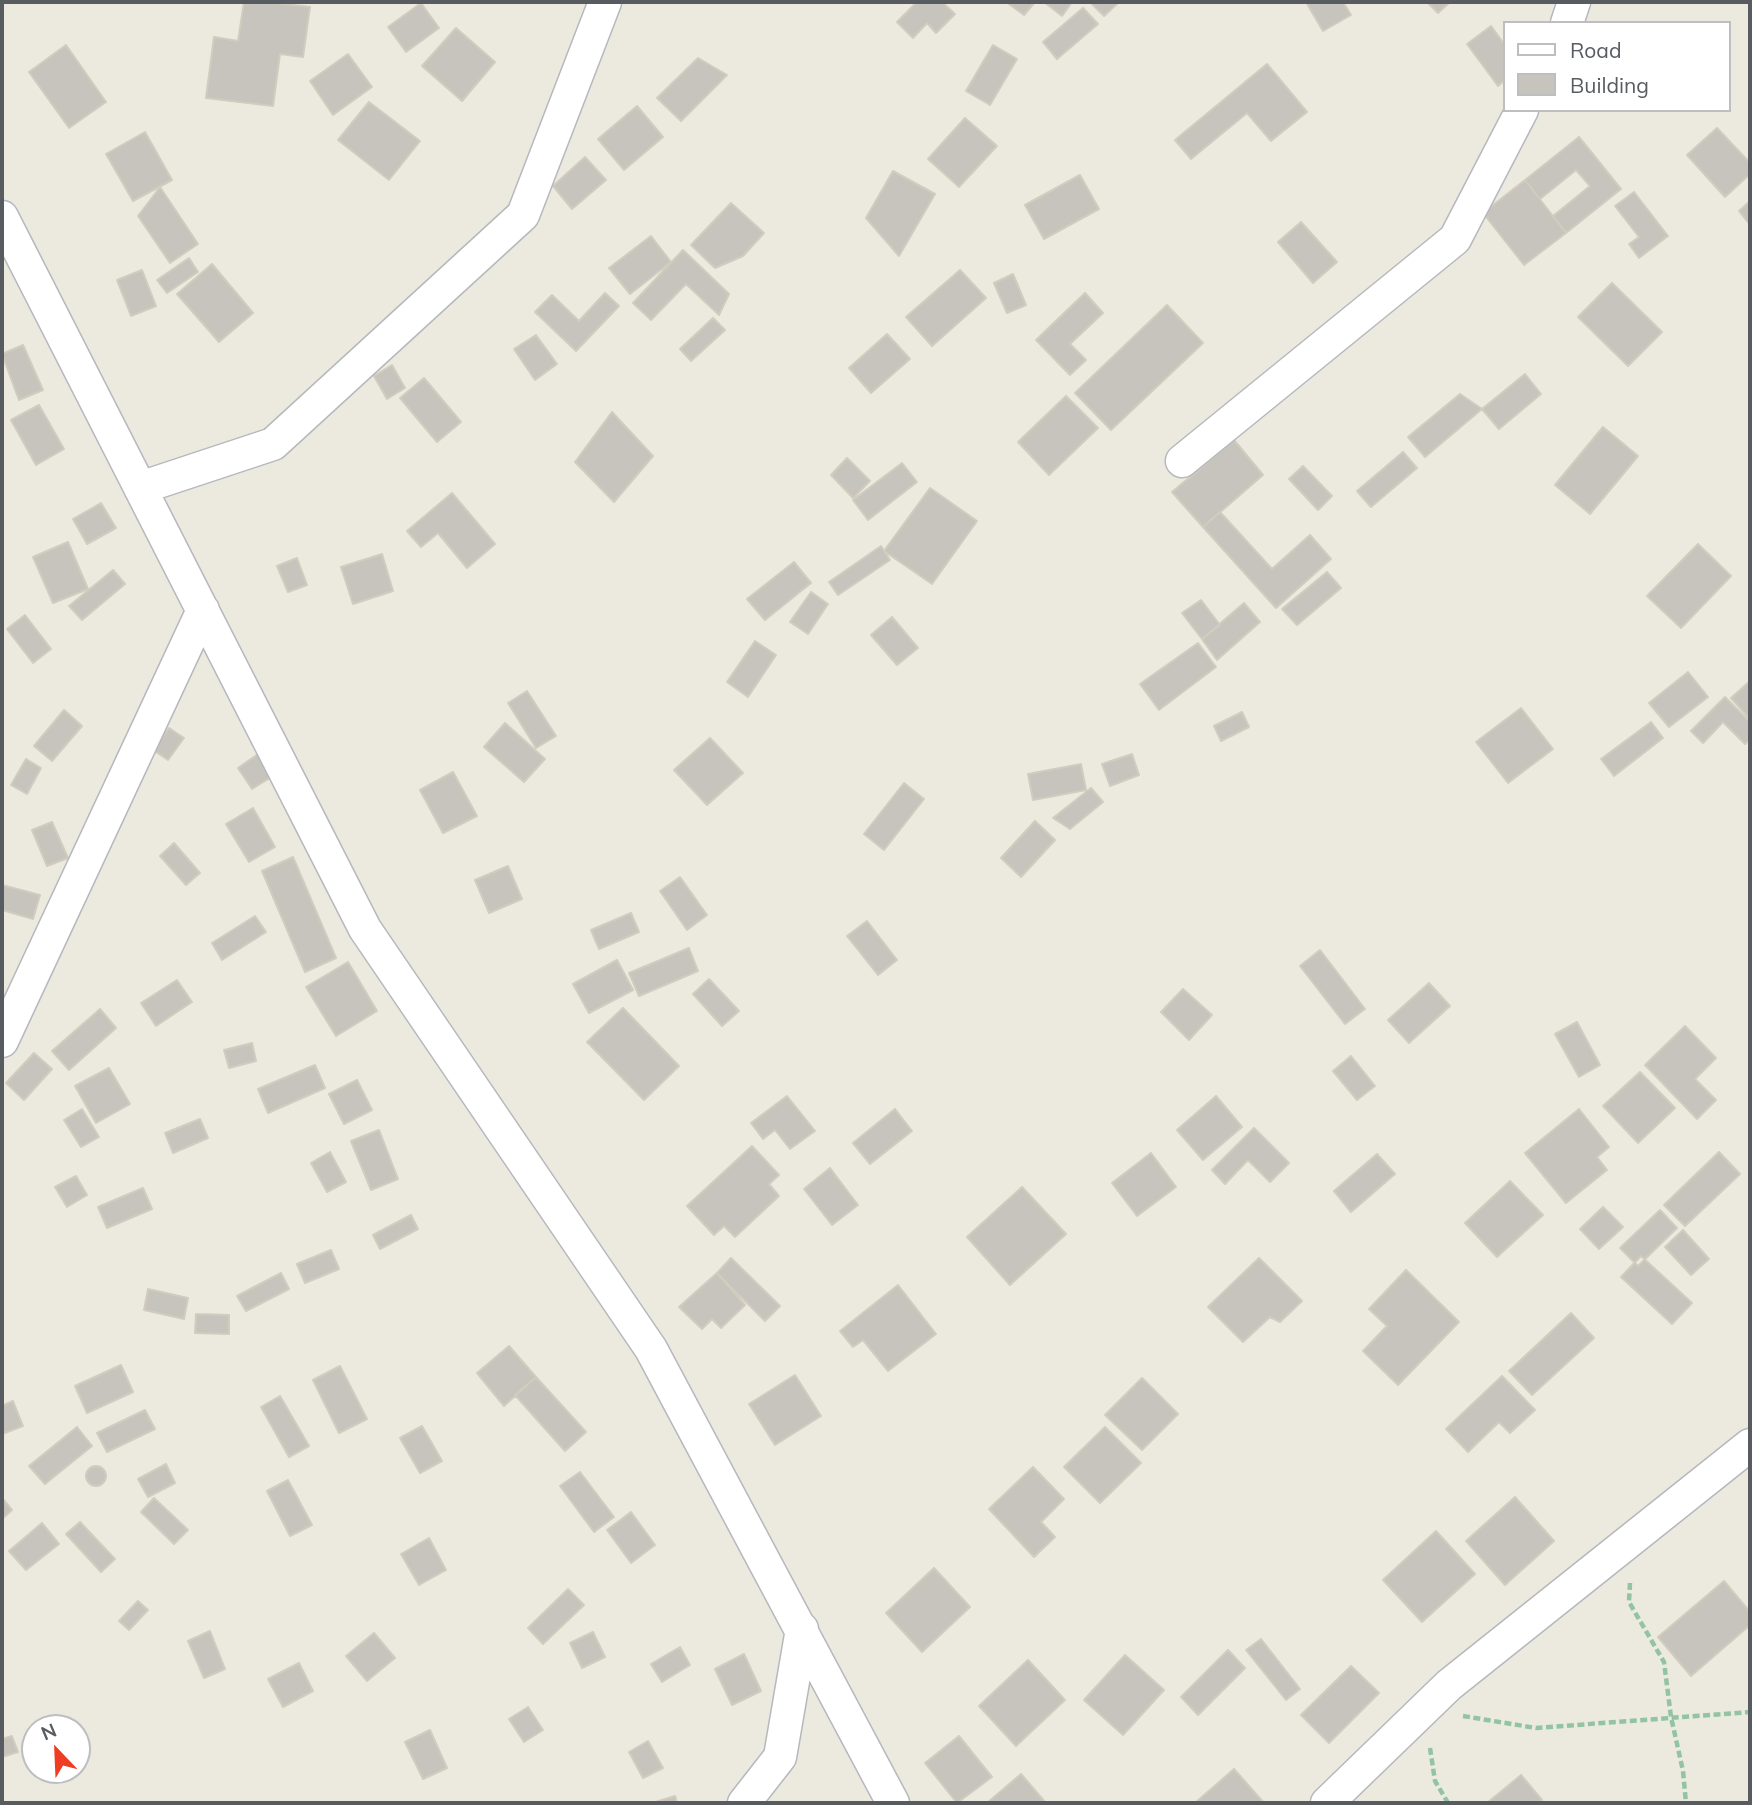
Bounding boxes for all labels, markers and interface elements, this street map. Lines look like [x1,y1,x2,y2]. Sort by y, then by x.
legend [1504,21,1731,112]
text: Road [1570,37,1621,63]
text: Building [1570,72,1649,98]
north arrow [21,1714,91,1784]
text: N [37,1718,60,1745]

